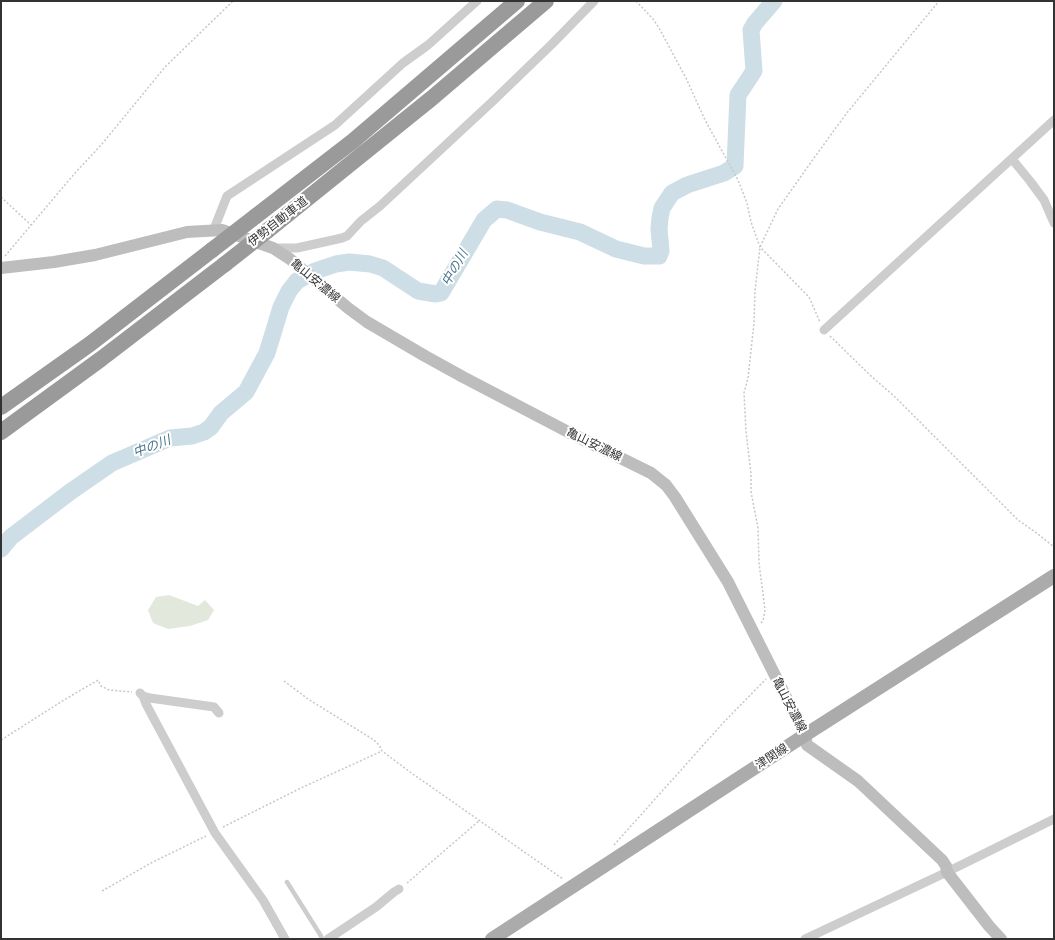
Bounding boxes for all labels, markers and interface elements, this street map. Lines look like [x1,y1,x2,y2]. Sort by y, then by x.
street label: 伊勢自動車道 [245,194,311,250]
water label: 中の川 [438,247,472,289]
street label: 亀山安濃線 [287,256,343,306]
street label: 亀山安濃線 [564,425,624,465]
water label: 中の川 [131,433,173,461]
street label: 亀山安濃線 [769,675,809,735]
street label: 津関線 [753,741,791,773]

